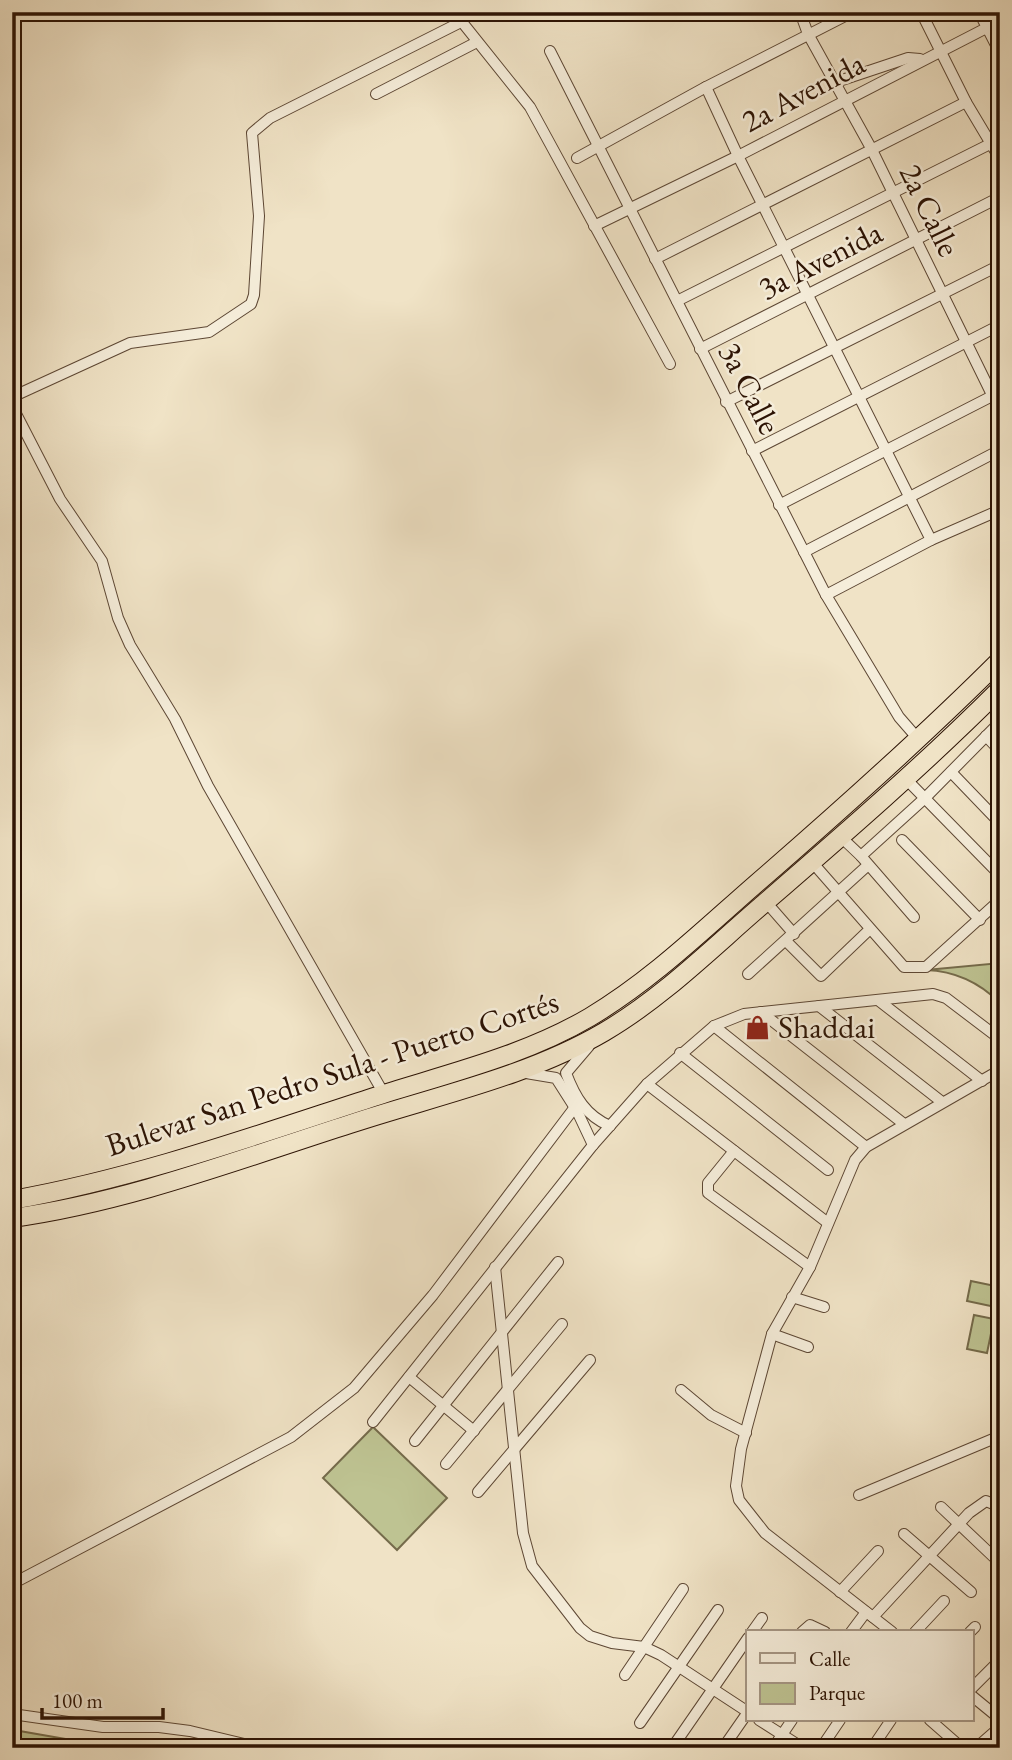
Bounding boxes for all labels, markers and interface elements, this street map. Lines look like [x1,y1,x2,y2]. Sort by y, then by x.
street label: 2a Avenida [734,42,872,142]
street label: 2a Calle [890,157,970,263]
street label: 3a Avenida [751,211,889,309]
street label: 3a Calle [709,335,791,441]
street label: Bulevar San Pedro Sula - Puerto Cortés [100,980,564,1166]
place label: Shaddai [778,1006,875,1048]
shop icon: Shaddai [744,1013,772,1041]
legend [746,1630,974,1722]
text: Calle [809,1645,851,1672]
scale bar [42,1676,163,1720]
text: Parque [809,1679,865,1706]
text: 100 m [52,1687,103,1714]

